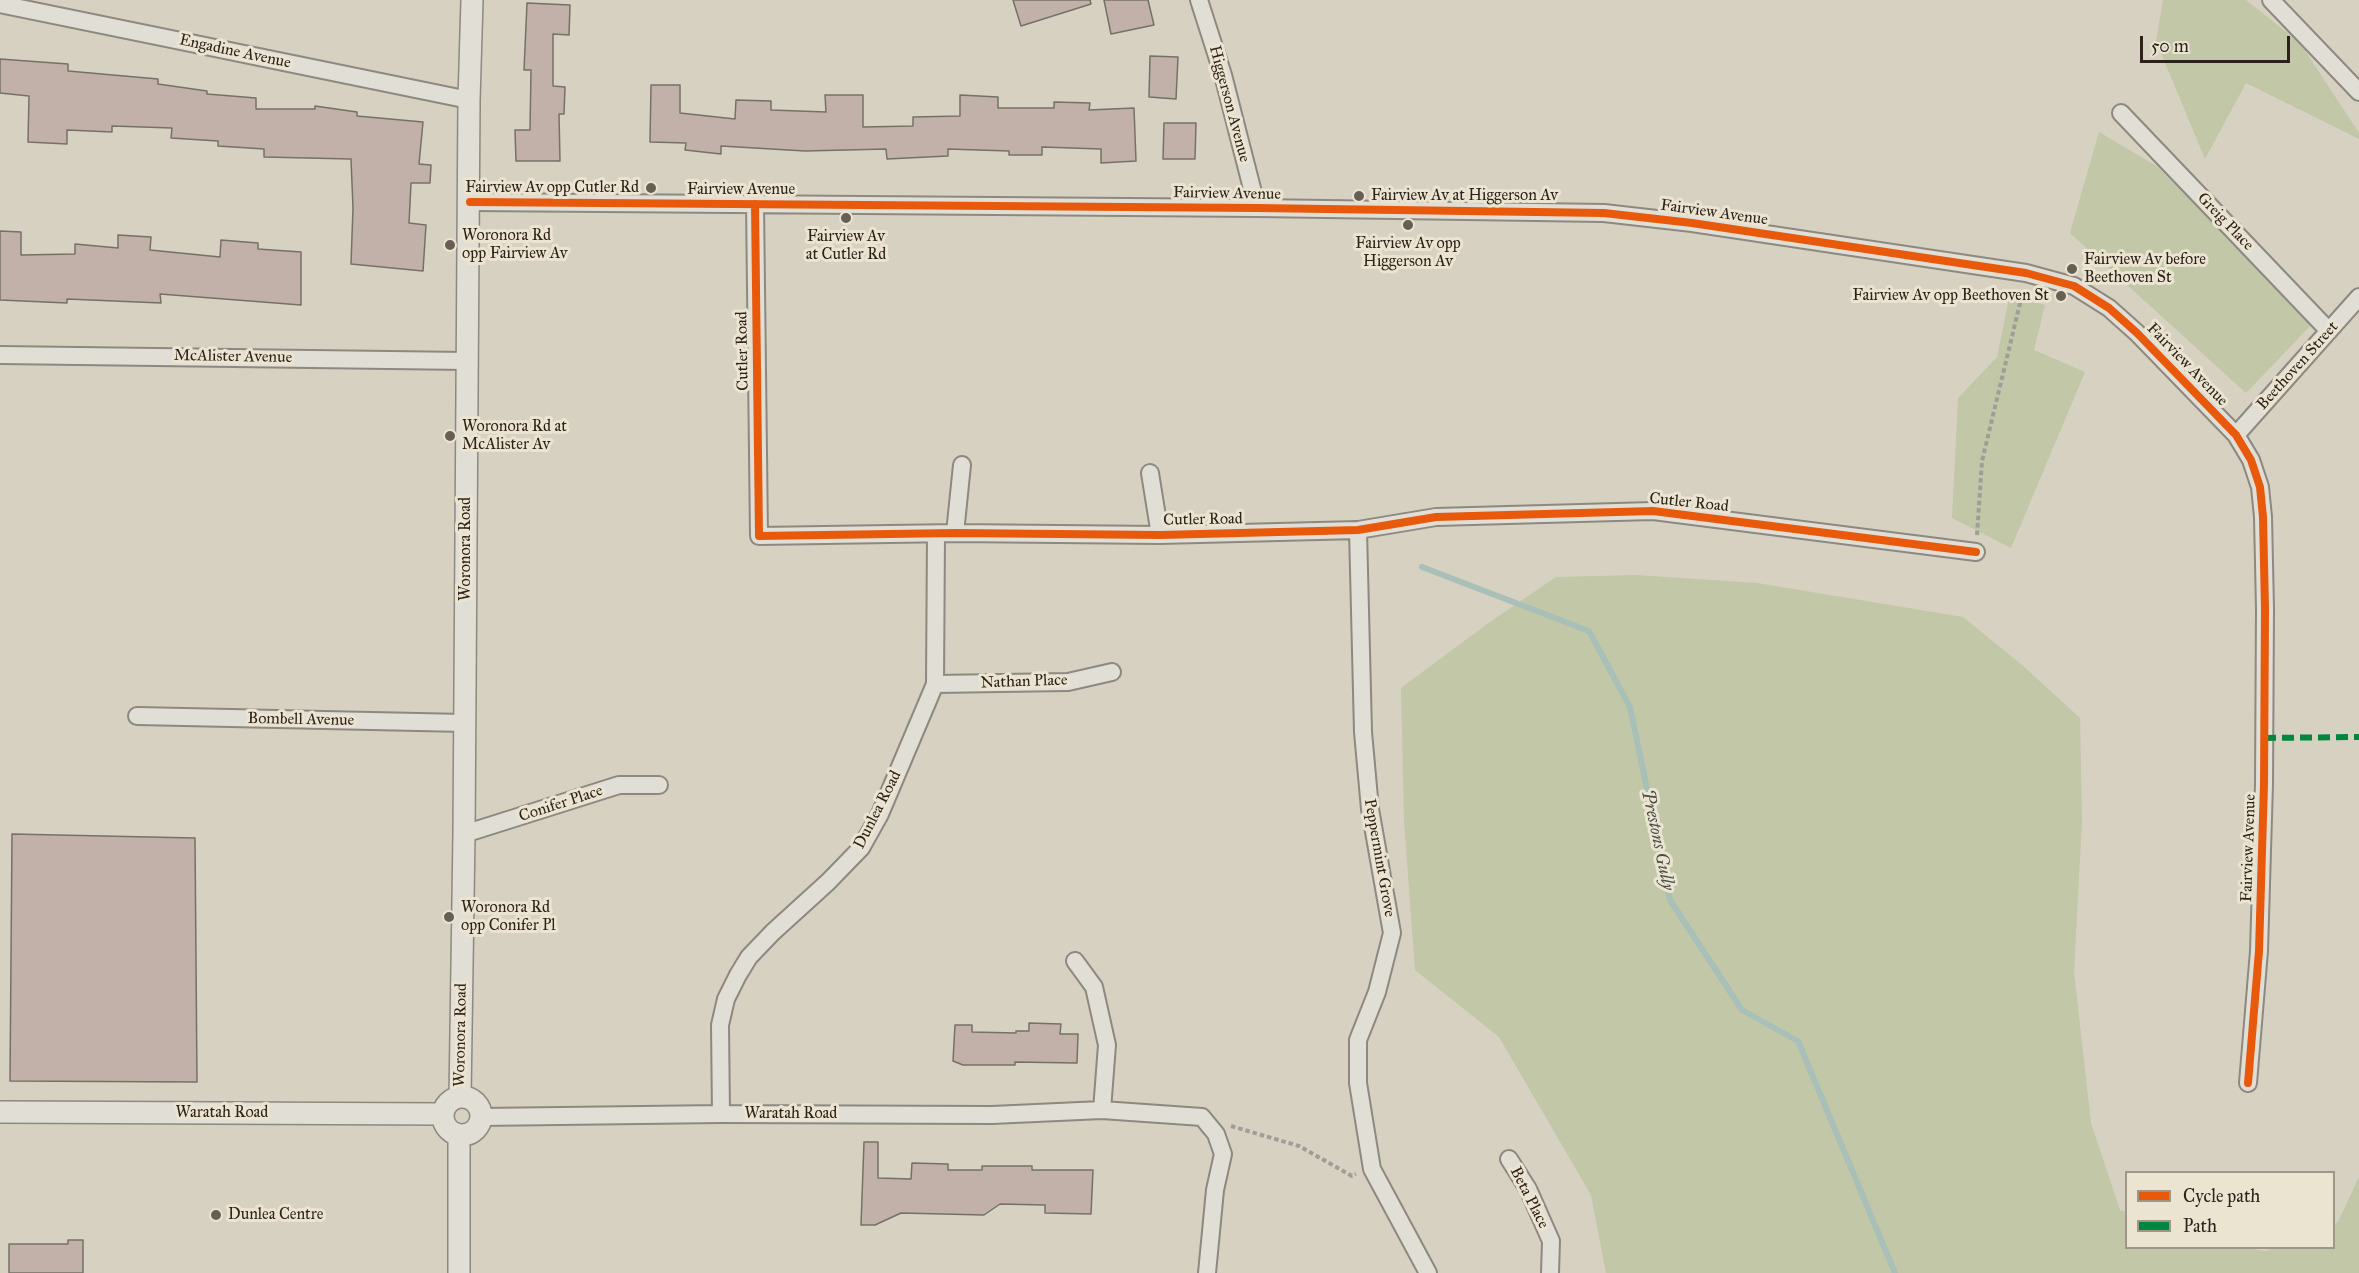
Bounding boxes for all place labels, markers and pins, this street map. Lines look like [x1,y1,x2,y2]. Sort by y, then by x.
place label: Fairview Av opp Cutler Rd [465,178,639,198]
marker: Fairview Av opp Cutler Rd [644,181,658,195]
place label: Fairview Av at Higgerson Av [1371,186,1558,206]
marker: Fairview Av at Higgerson Av [1352,189,1366,203]
marker: Fairview Av at Cutler Rd [839,211,853,225]
marker: Fairview Av opp Higgerson Av [1401,218,1415,232]
place label: Woronora Rd opp Fairview Av [462,226,568,264]
place label: Fairview Av at Cutler Rd [806,227,886,265]
place label: Fairview Av opp Higgerson Av [1355,234,1461,272]
marker: Woronora Rd opp Fairview Av [443,238,457,252]
place label: Fairview Av before Beethoven St [2084,250,2206,288]
marker: Fairview Av before Beethoven St [2065,262,2079,276]
place label: Fairview Av opp Beethoven St [1852,286,2049,306]
marker: Fairview Av opp Beethoven St [2054,289,2068,303]
place label: Woronora Rd at McAlister Av [462,417,567,455]
marker: Woronora Rd at McAlister Av [443,429,457,443]
place label: Woronora Rd opp Conifer Pl [461,898,556,936]
marker: Woronora Rd opp Conifer Pl [442,910,456,924]
place label: Dunlea Centre [228,1205,323,1225]
marker: Dunlea Centre [209,1208,223,1222]

